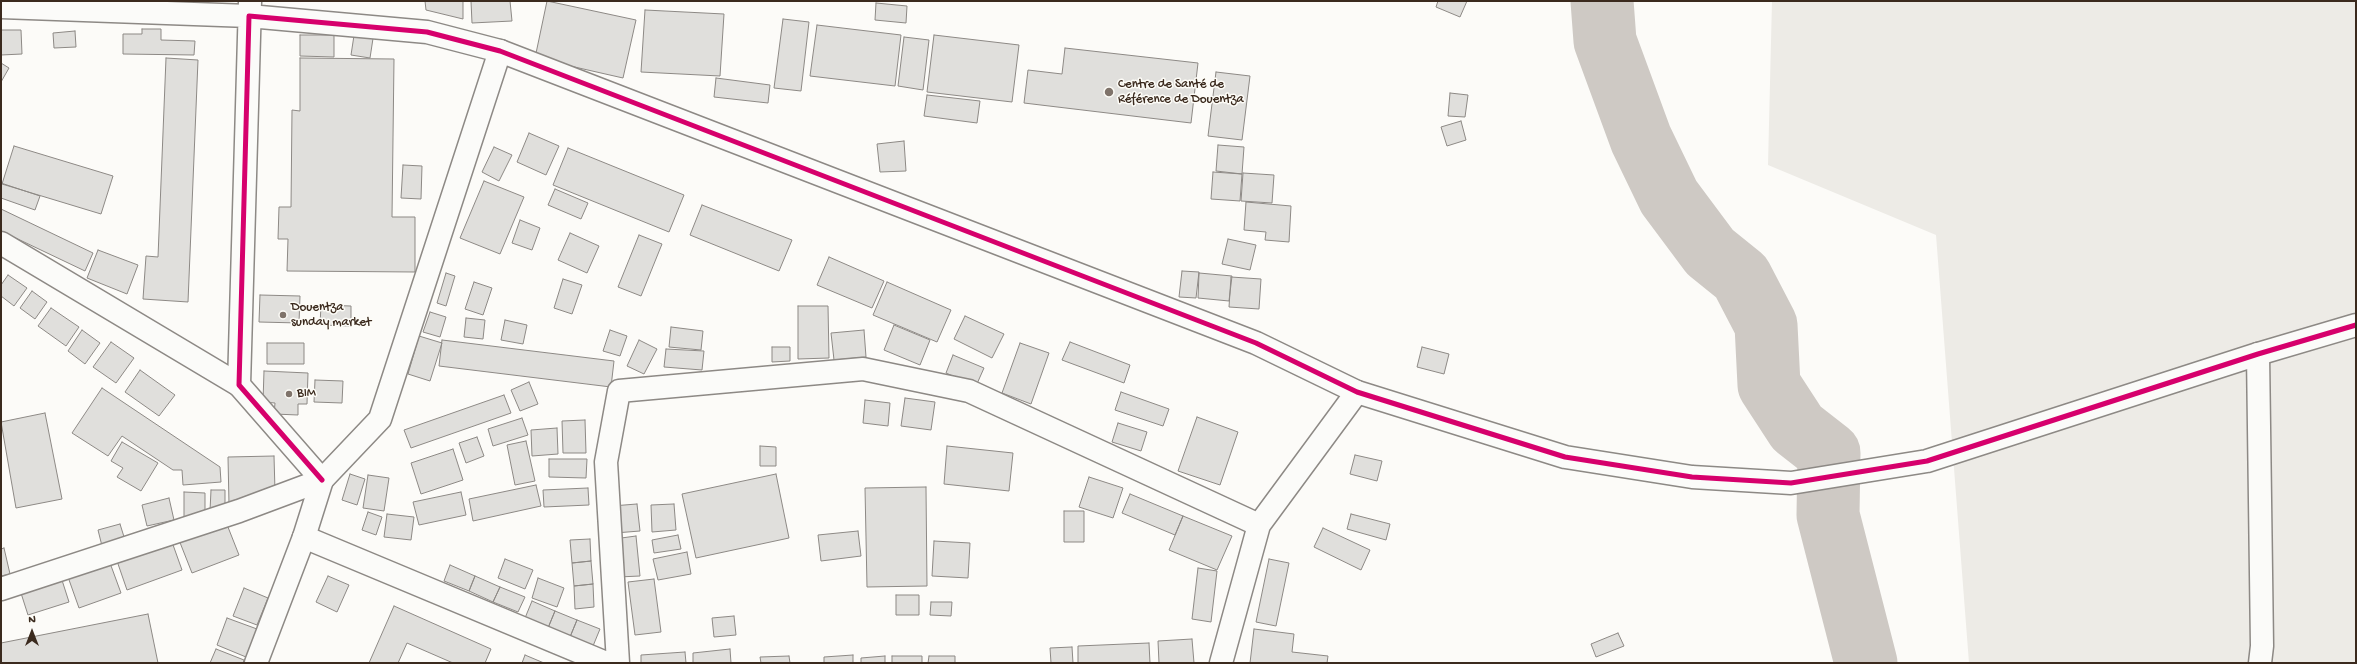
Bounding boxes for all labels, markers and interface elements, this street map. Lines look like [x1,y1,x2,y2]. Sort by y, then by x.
place label: Centre de Santé de Référence de Douentza [1118,77,1244,108]
marker: Centre de Santé de Référence de Douentza [1103,86,1115,98]
place label: Douentza sunday market [291,300,371,331]
marker: Douentza sunday market [278,310,288,320]
place label: BIM [297,386,316,402]
marker: BIM [284,389,294,399]
north arrow [12,612,52,652]
text: N [28,614,36,626]

